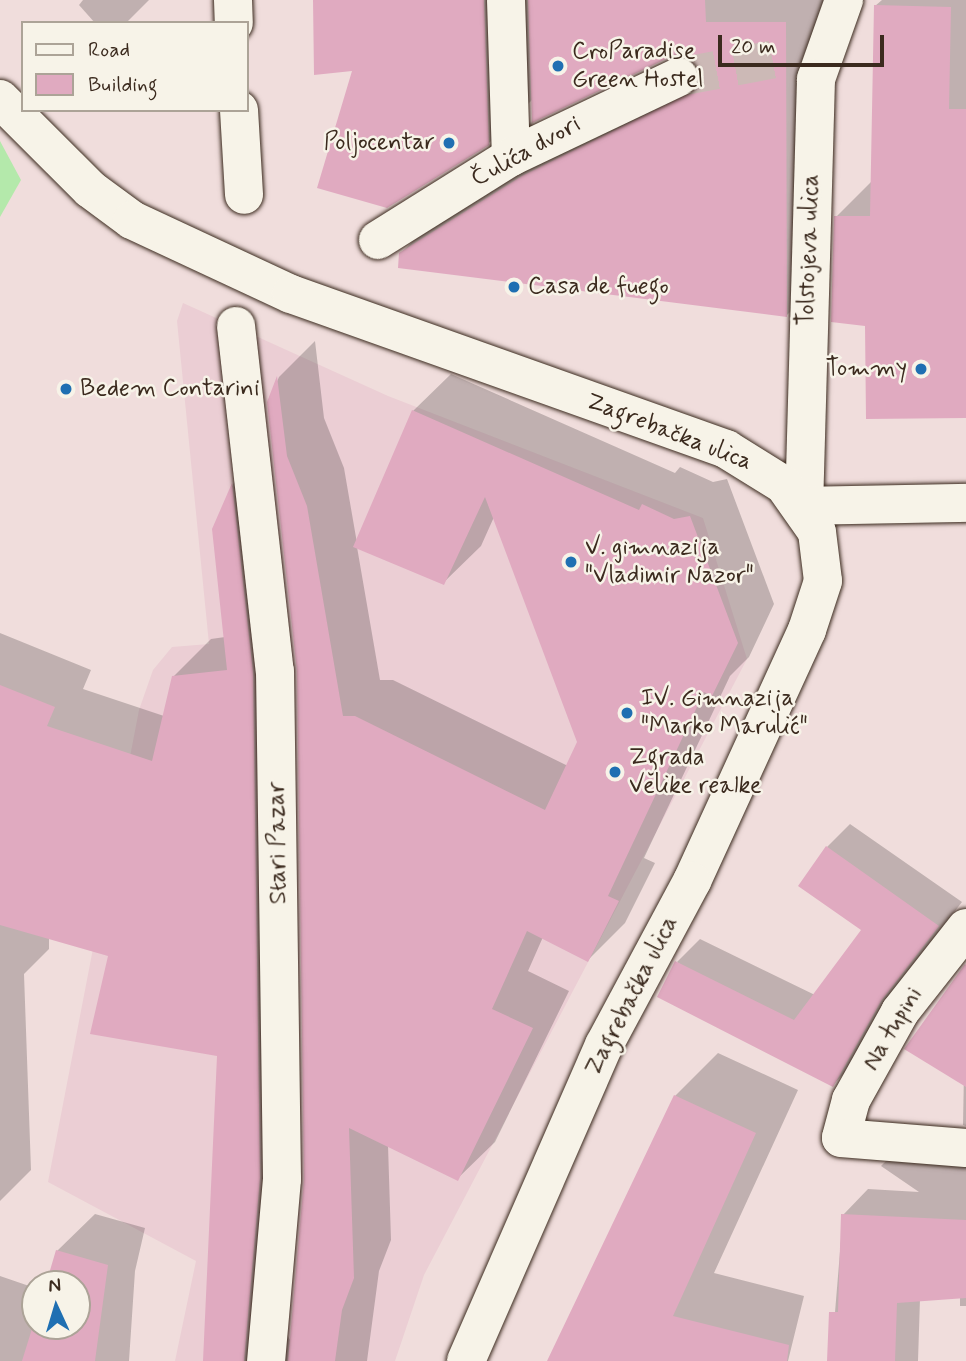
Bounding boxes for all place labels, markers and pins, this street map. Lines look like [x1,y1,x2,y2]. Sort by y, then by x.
place label: CroParadise Green Hostel [572,38,704,94]
marker: CroParadise Green Hostel [550,58,566,74]
place label: Poljocentar [324,129,435,157]
marker: Poljocentar [441,135,457,151]
place label: Casa de fuego [528,273,668,301]
marker: Casa de fuego [506,279,522,295]
place label: Tommy [825,355,907,383]
marker: Tommy [913,361,929,377]
place label: Bedem Contarini [80,375,259,403]
marker: Bedem Contarini [58,381,74,397]
place label: V. gimnazija "Vladimir Nazor" [585,534,757,590]
marker: V. gimnazija "Vladimir Nazor" [563,554,579,570]
place label: IV. Gimnazija "Marko Marulić" [641,685,803,741]
marker: IV. Gimnazija "Marko Marulić" [619,705,635,721]
place label: Zgrada Velike realke [629,744,761,800]
marker: Zgrada Velike realke [607,764,623,780]

